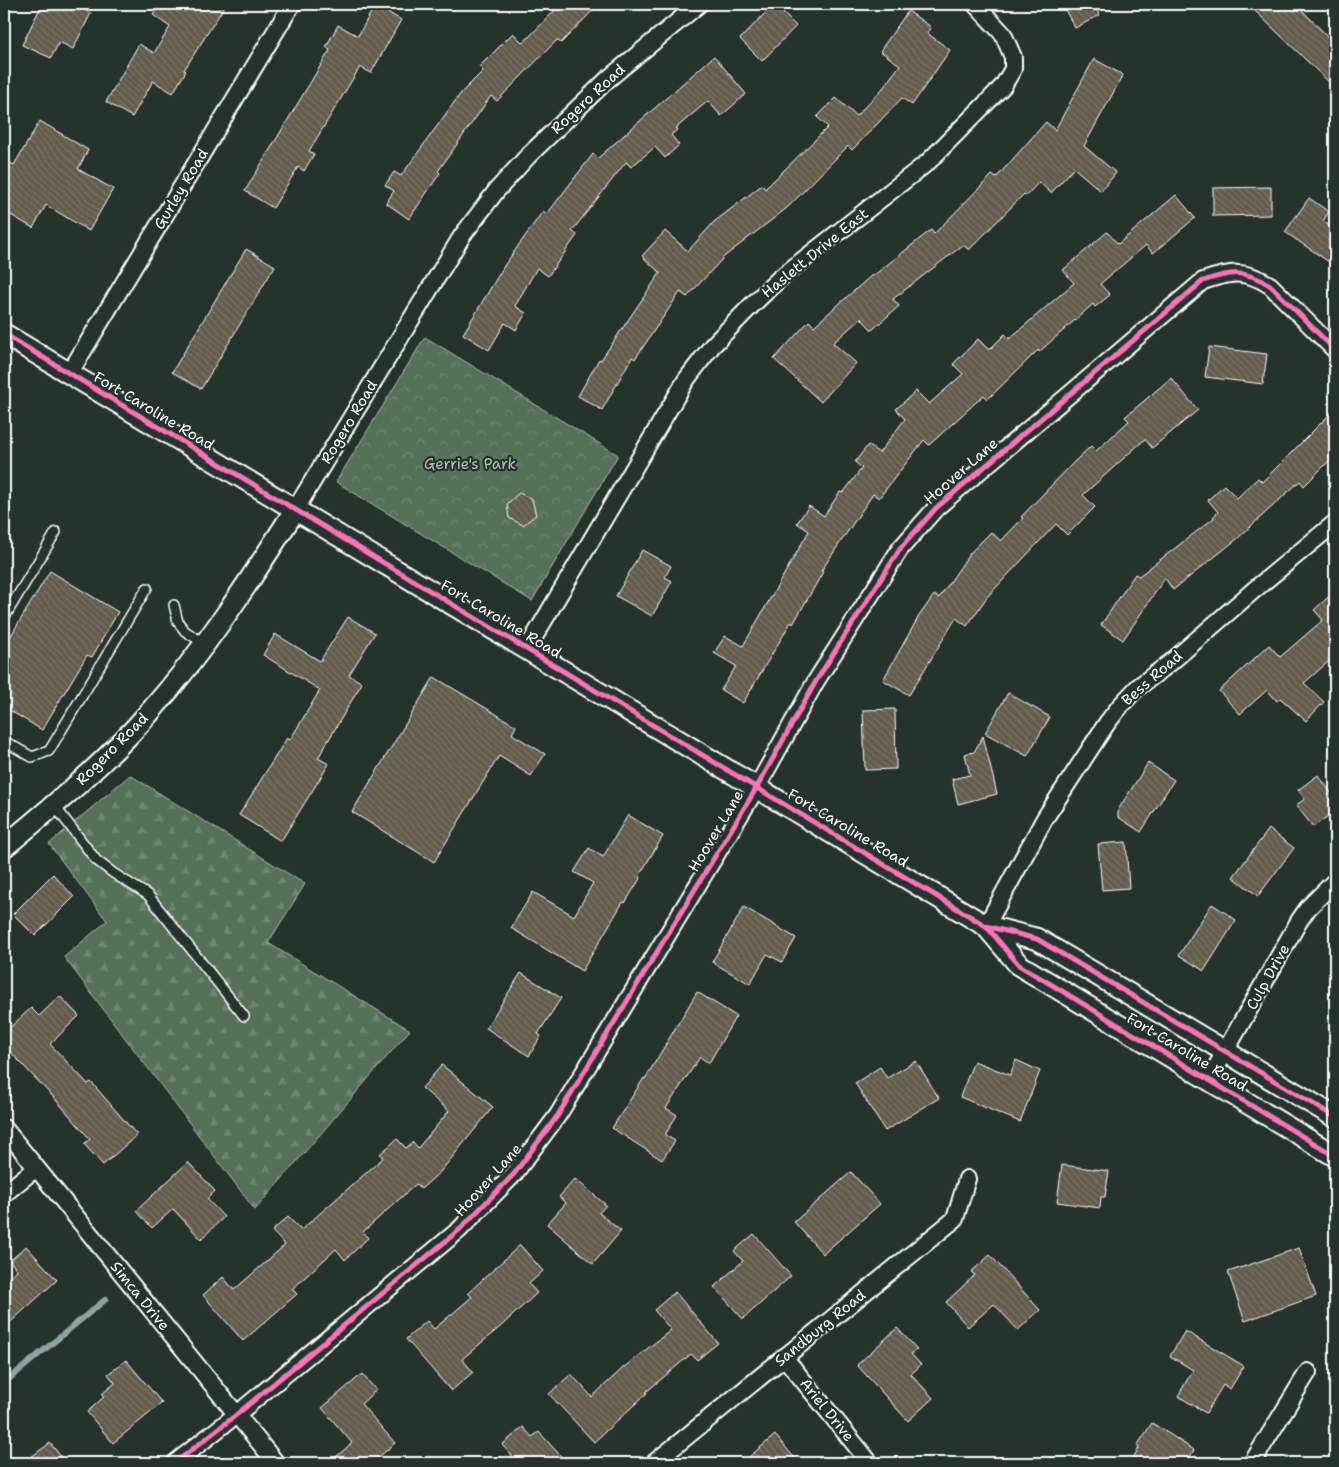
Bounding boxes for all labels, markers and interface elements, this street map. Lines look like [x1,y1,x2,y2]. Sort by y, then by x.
street label: Rogero Road [547,59,630,139]
street label: Gurley Road [149,145,213,233]
street label: Haslett Drive East [757,204,873,302]
street label: Fort Caroline Road [90,367,218,455]
street label: Rogero Road [316,376,382,468]
street label: Hoover Lane [920,433,1002,509]
park label: Gerrie's Park [424,454,516,474]
street label: Fort Caroline Road [437,575,565,663]
street label: Bess Road [1117,646,1187,710]
street label: Rogero Road [72,708,153,789]
street label: Fort Caroline Road [784,784,912,872]
street label: Hoover Lane [684,786,748,876]
street label: Culp Drive [1242,940,1294,1014]
street label: Fort Caroline Road [1123,1008,1251,1096]
street label: Hoover Lane [450,1139,526,1221]
street label: Simca Drive [106,1257,174,1335]
street label: Sandburg Road [770,1285,870,1371]
street label: Ariel Drive [795,1374,859,1446]

